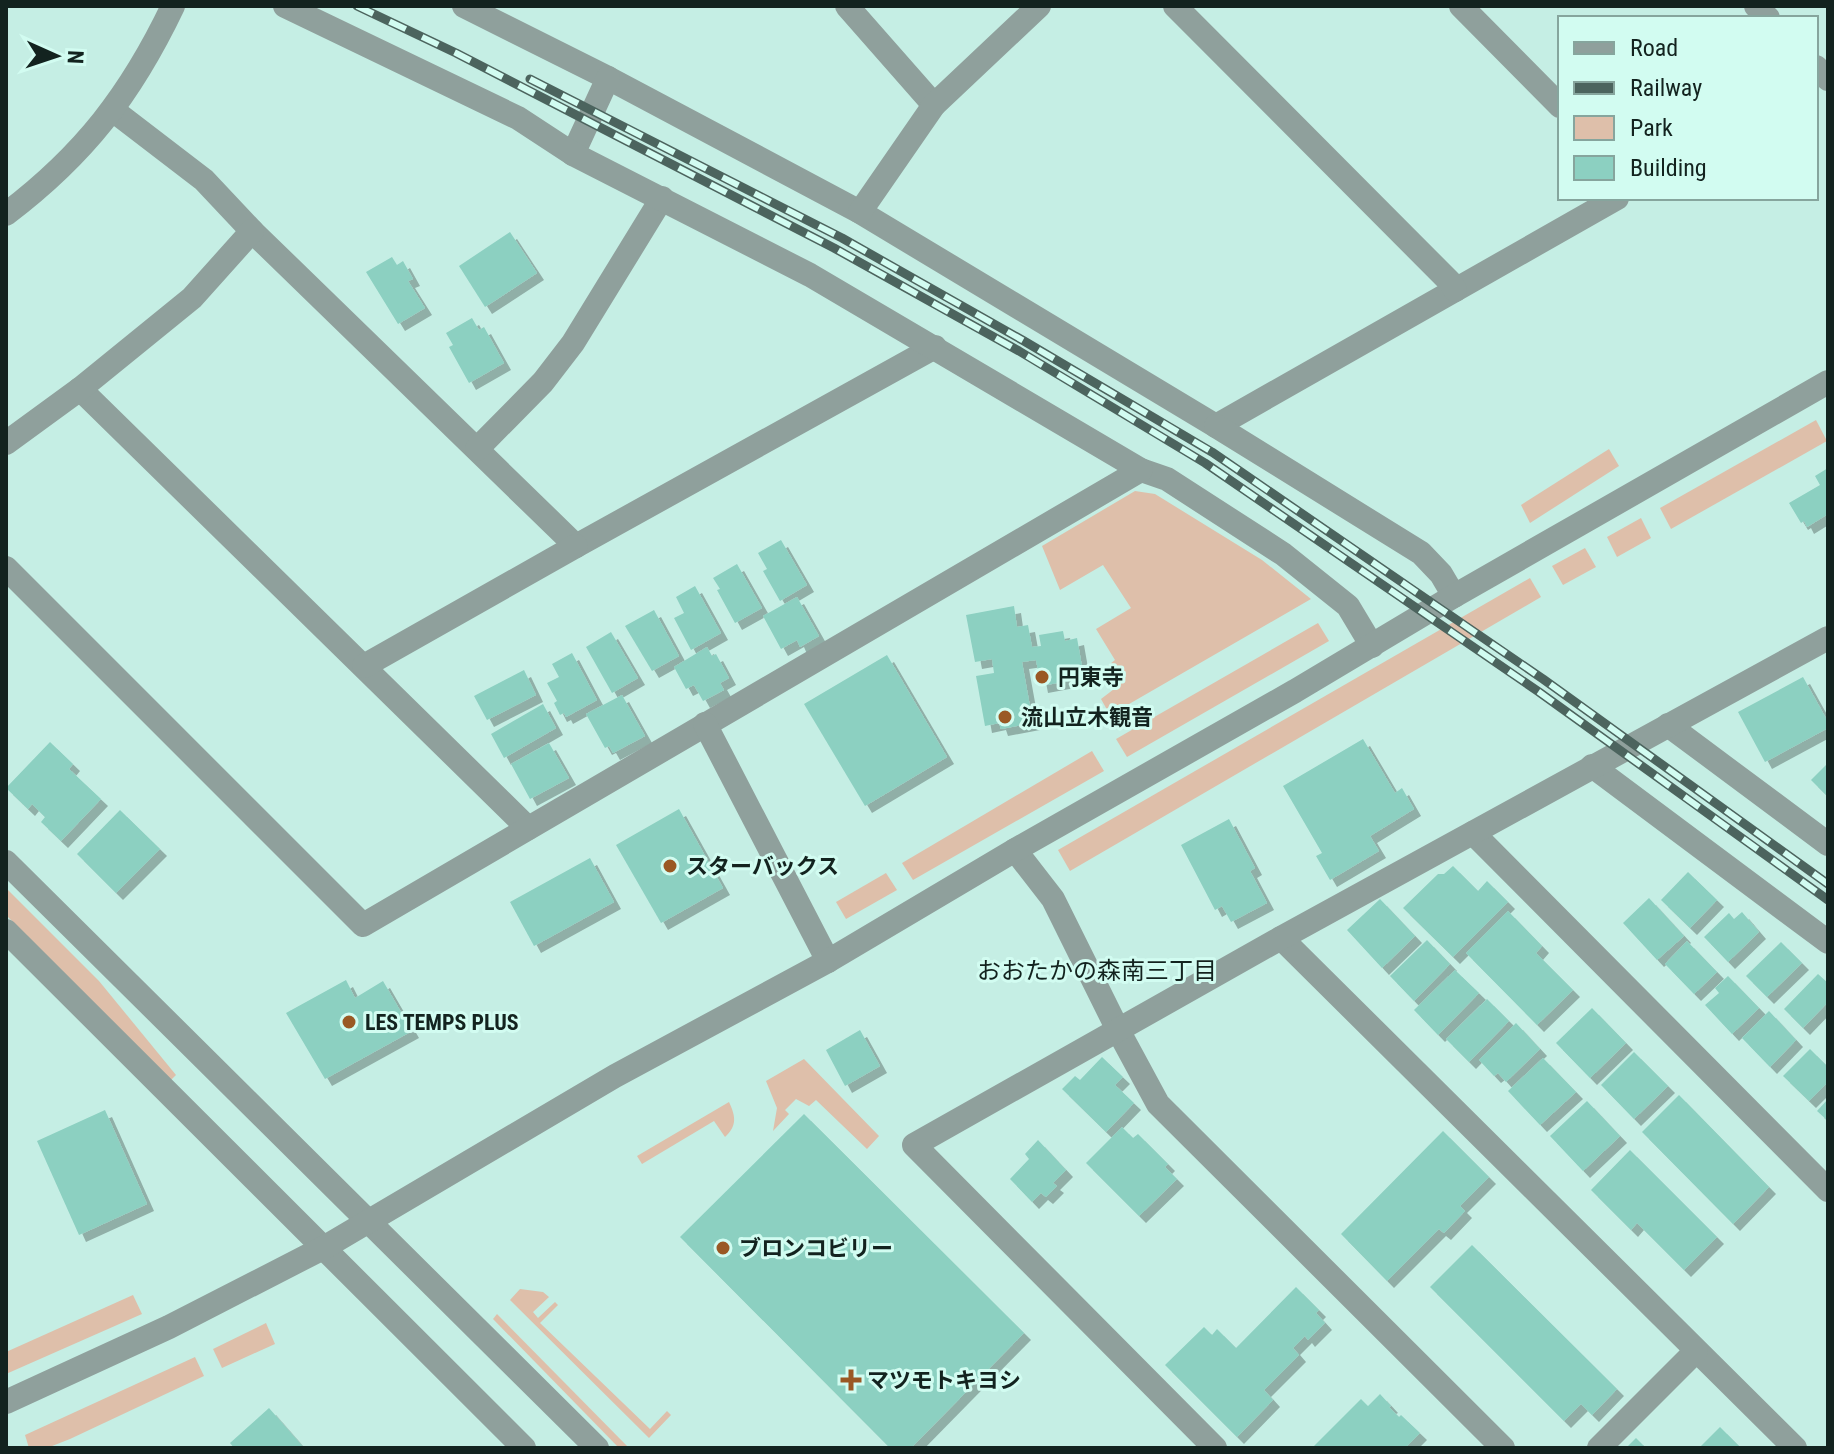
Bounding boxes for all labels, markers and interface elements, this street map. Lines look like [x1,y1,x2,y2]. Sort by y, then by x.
north arrow [16,16,96,96]
legend [1558,16,1818,200]
text: Road [1630,34,1678,62]
text: N [63,50,88,64]
text: Railway [1630,74,1702,102]
text: Park [1630,114,1673,142]
text: Building [1630,154,1707,182]
place label: 円東寺 [1058,665,1124,690]
marker: 円東寺 [1033,668,1051,686]
place label: 流山立木観音 [1021,705,1153,730]
marker: 流山立木観音 [996,708,1014,726]
place label: スターバックス [686,854,839,879]
marker: スターバックス [661,857,679,875]
district label: おおたかの森南三丁目 [977,957,1217,985]
place label: LES TEMPS PLUS [365,1010,519,1035]
marker: LES TEMPS PLUS [340,1013,358,1031]
place label: ブロンコビリー [739,1236,893,1261]
marker: ブロンコビリー [714,1239,732,1257]
place label: マツモトキヨシ [867,1368,1021,1393]
marker: マツモトキヨシ [842,1371,860,1389]

